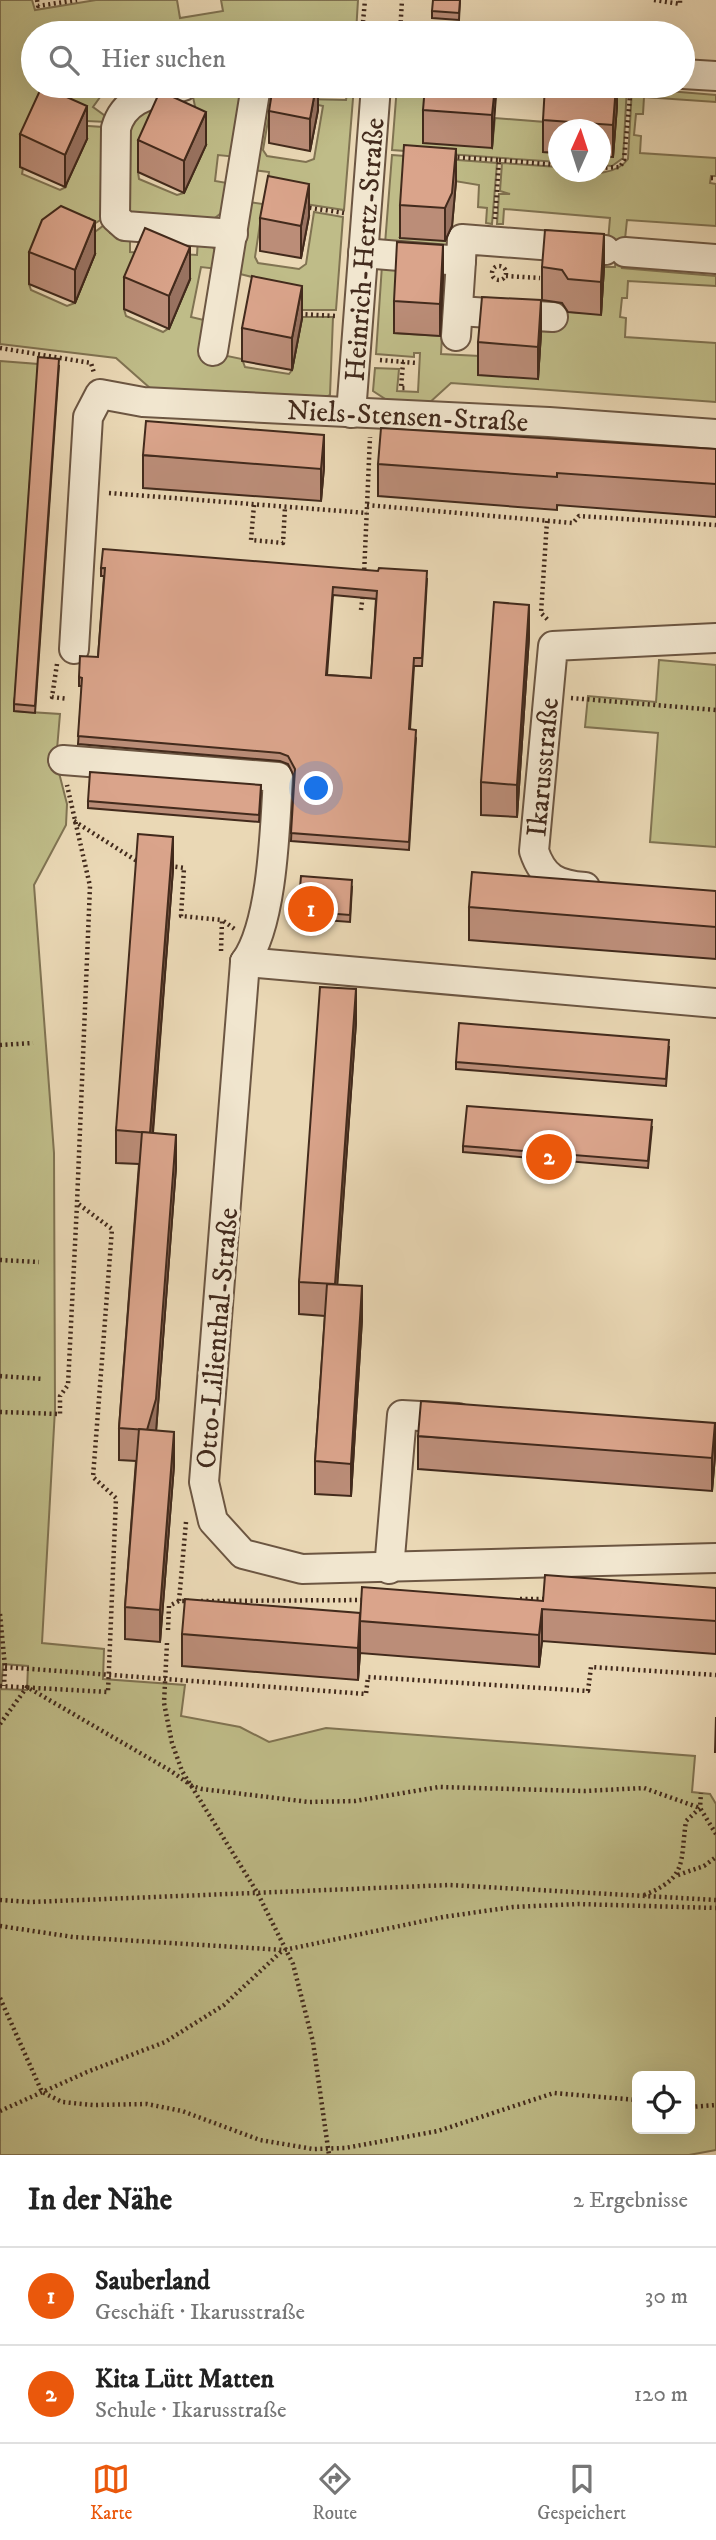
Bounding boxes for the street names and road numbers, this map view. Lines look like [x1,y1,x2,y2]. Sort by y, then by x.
street label: Heinrich-Hertz-Straße [337,116,393,383]
street label: Niels-Stensen-Straße [286,393,529,440]
street label: Ikarusstraße [519,696,567,838]
street label: Otto-Lilienthal-Straße [189,1206,246,1470]

